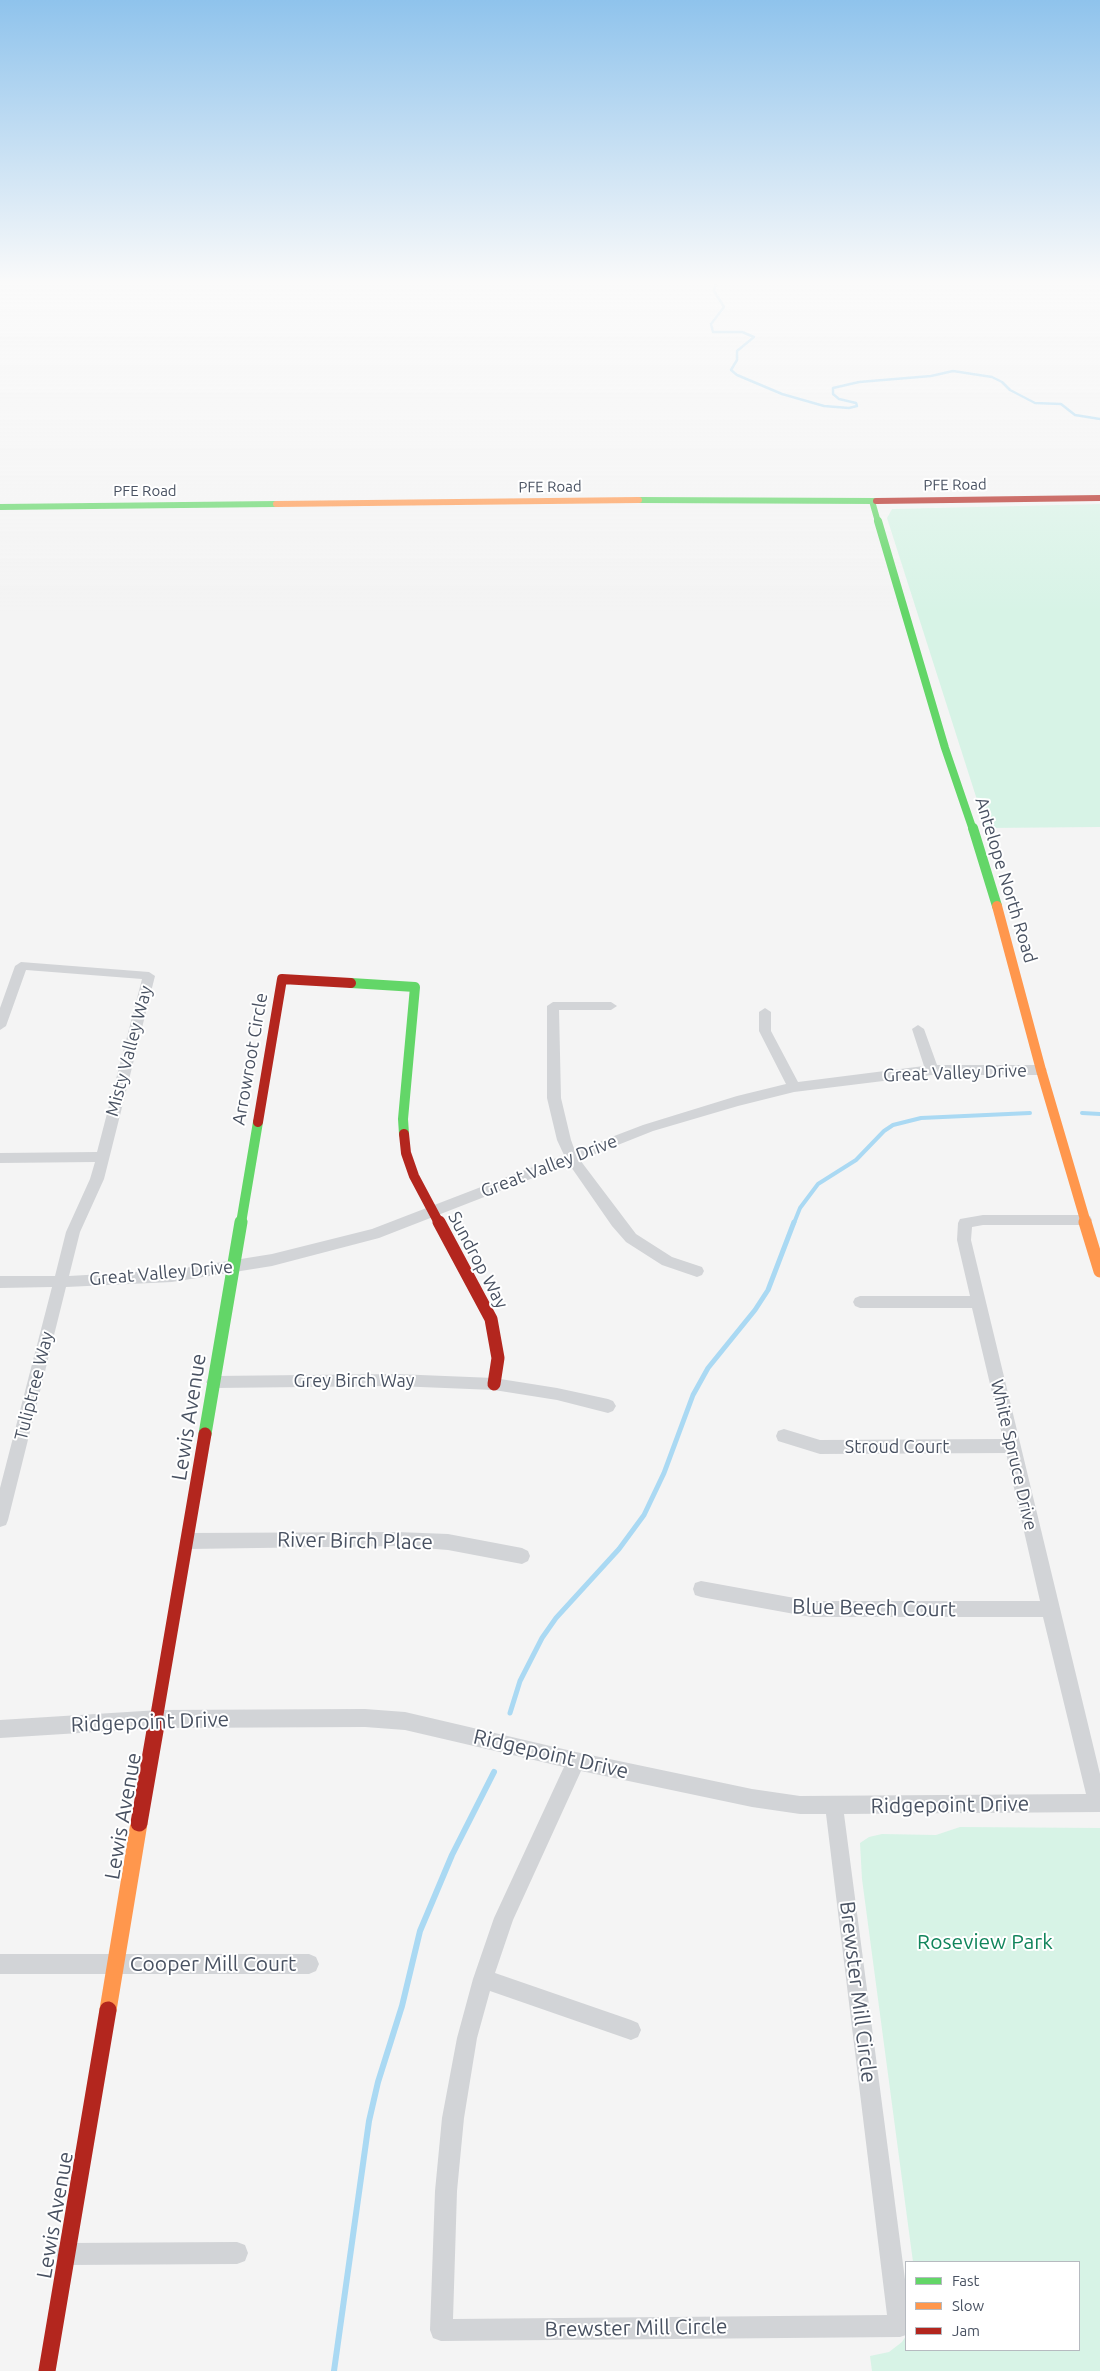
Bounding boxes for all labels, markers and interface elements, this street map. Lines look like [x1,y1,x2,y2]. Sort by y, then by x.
street label: PFE Road [923,475,987,495]
street label: PFE Road [518,477,582,497]
street label: PFE Road [113,482,177,500]
street label: Antelope North Road [971,795,1041,965]
street label: Misty Valley Way [101,983,157,1119]
street label: Arrowroot Circle [228,991,272,1127]
street label: Great Valley Drive [883,1060,1027,1086]
street label: Great Valley Drive [478,1130,620,1202]
street label: Sundrop Way [443,1208,513,1312]
street label: Great Valley Drive [88,1256,234,1290]
street label: Tuliptree Way [10,1329,58,1443]
street label: Lewis Avenue [167,1352,211,1482]
street label: Grey Birch Way [293,1370,415,1392]
street label: White Spruce Drive [986,1377,1042,1533]
street label: Stroud Court [845,1436,949,1458]
street label: River Birch Place [277,1527,433,1555]
street label: Blue Beech Court [792,1594,956,1622]
street label: Ridgepoint Drive [70,1707,230,1737]
street label: Ridgepoint Drive [471,1724,631,1784]
street label: Lewis Avenue [99,1751,147,1881]
street label: Ridgepoint Drive [871,1791,1029,1819]
street label: Brewster Mill Circle [834,1900,882,2084]
park label: Roseview Park [917,1929,1053,1955]
street label: Cooper Mill Court [130,1951,296,1977]
street label: Lewis Avenue [31,2150,79,2280]
legend [905,2261,1080,2351]
text: Fast [952,2272,979,2289]
text: Slow [952,2297,984,2314]
street label: Brewster Mill Circle [544,2314,728,2342]
text: Jam [952,2322,980,2339]

